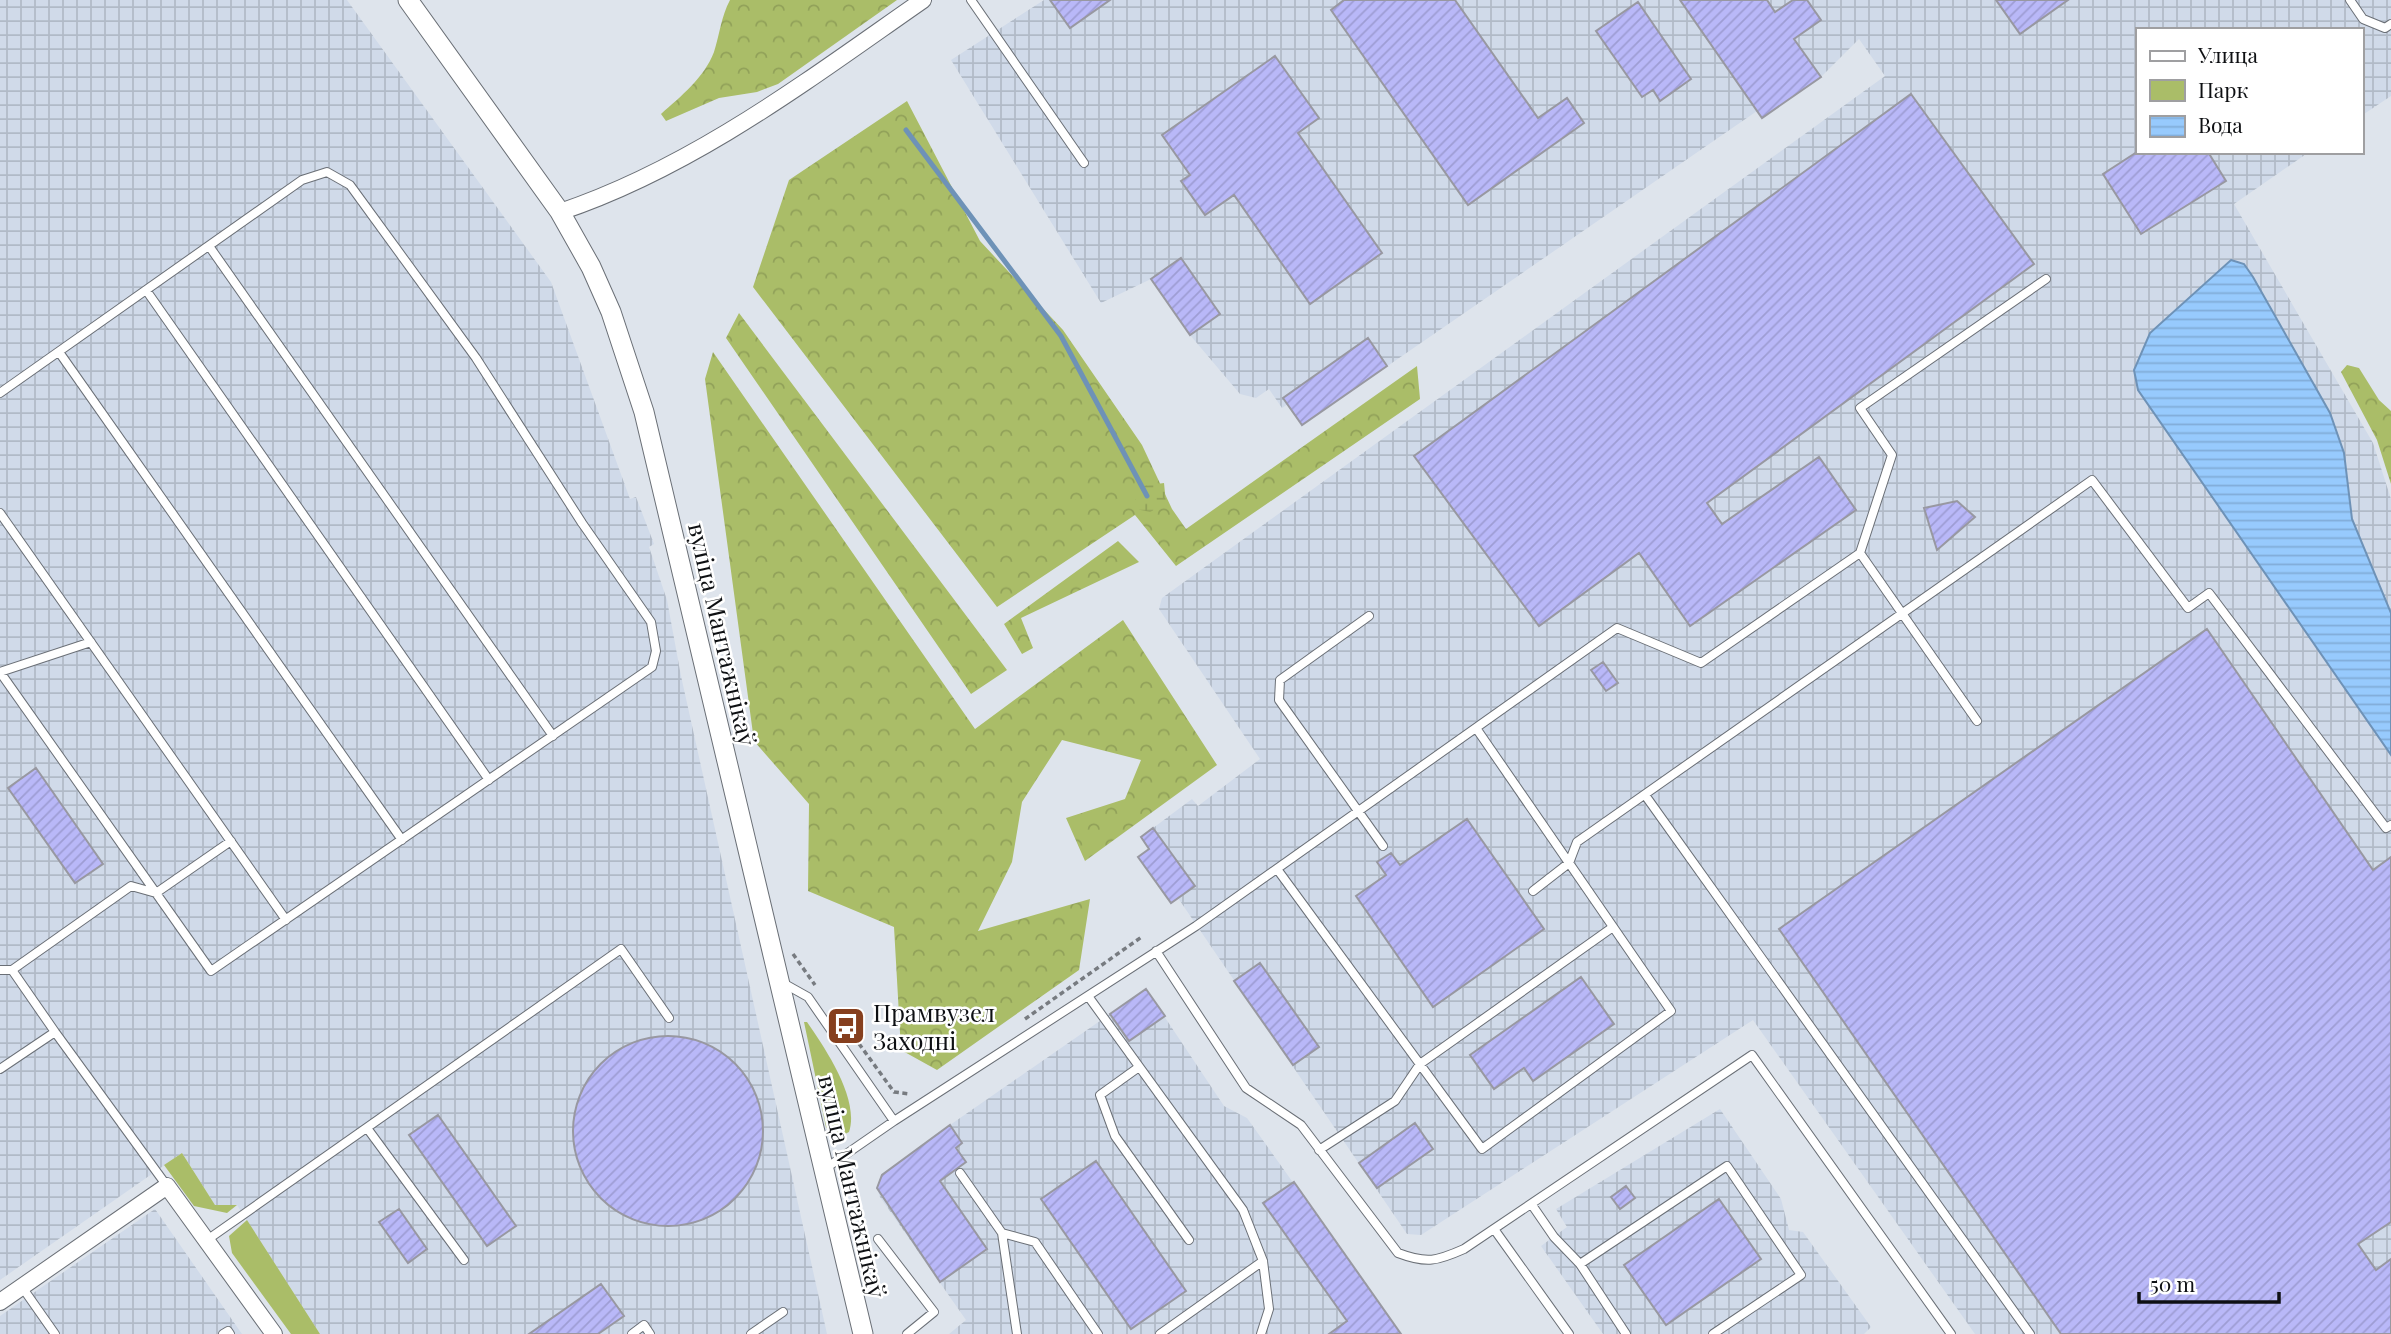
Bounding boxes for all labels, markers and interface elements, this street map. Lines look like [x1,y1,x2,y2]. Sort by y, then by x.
legend [2136,28,2363,154]
text: Улица [2197,40,2259,68]
text: Парк [2198,75,2248,103]
text: Вода [2198,110,2243,138]
street label: вуліца Мантажнікаў [682,519,764,749]
place label: Прамвузел Заходні [873,996,995,1056]
bus stop icon: Прамвузел Заходні [825,1005,867,1047]
street label: вуліца Мантажнікаў [812,1071,894,1301]
scale bar [2139,1260,2279,1304]
text: 50 m [2150,1269,2196,1297]

